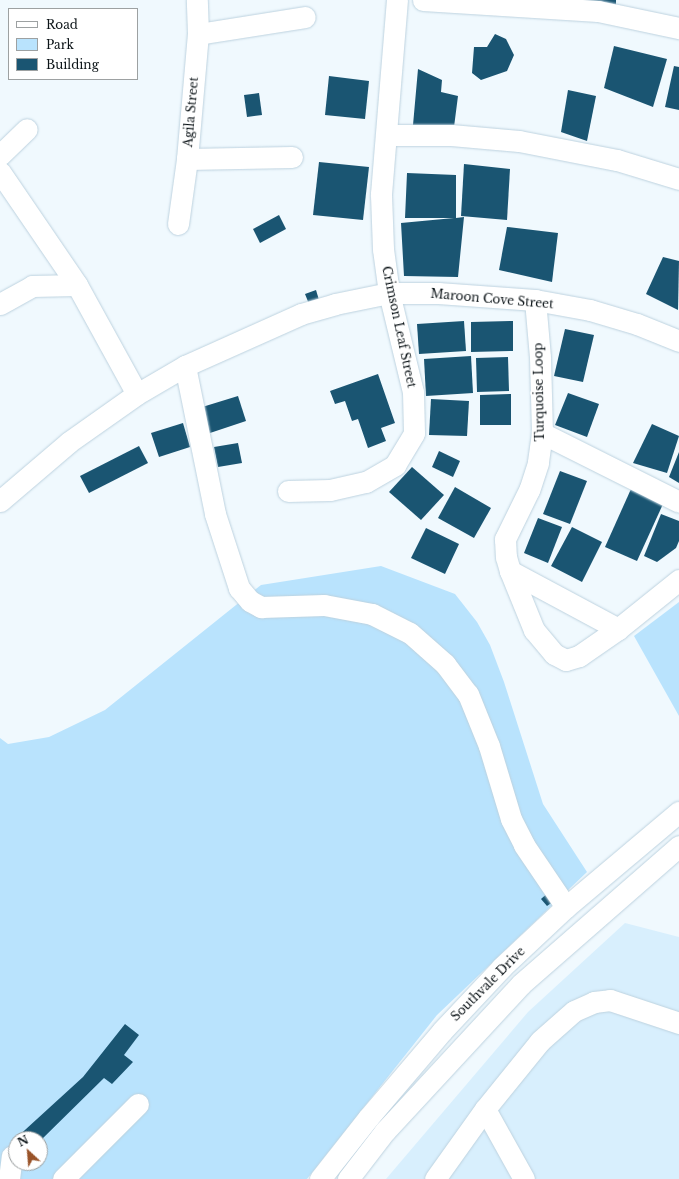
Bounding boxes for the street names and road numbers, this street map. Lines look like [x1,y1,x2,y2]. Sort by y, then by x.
street label: Agila Street [181,76,201,148]
street label: Crimson Leaf Street [379,265,419,389]
street label: Maroon Cove Street [430,286,554,312]
street label: Turquoise Loop [531,343,547,441]
street label: Southvale Drive [448,944,528,1024]

